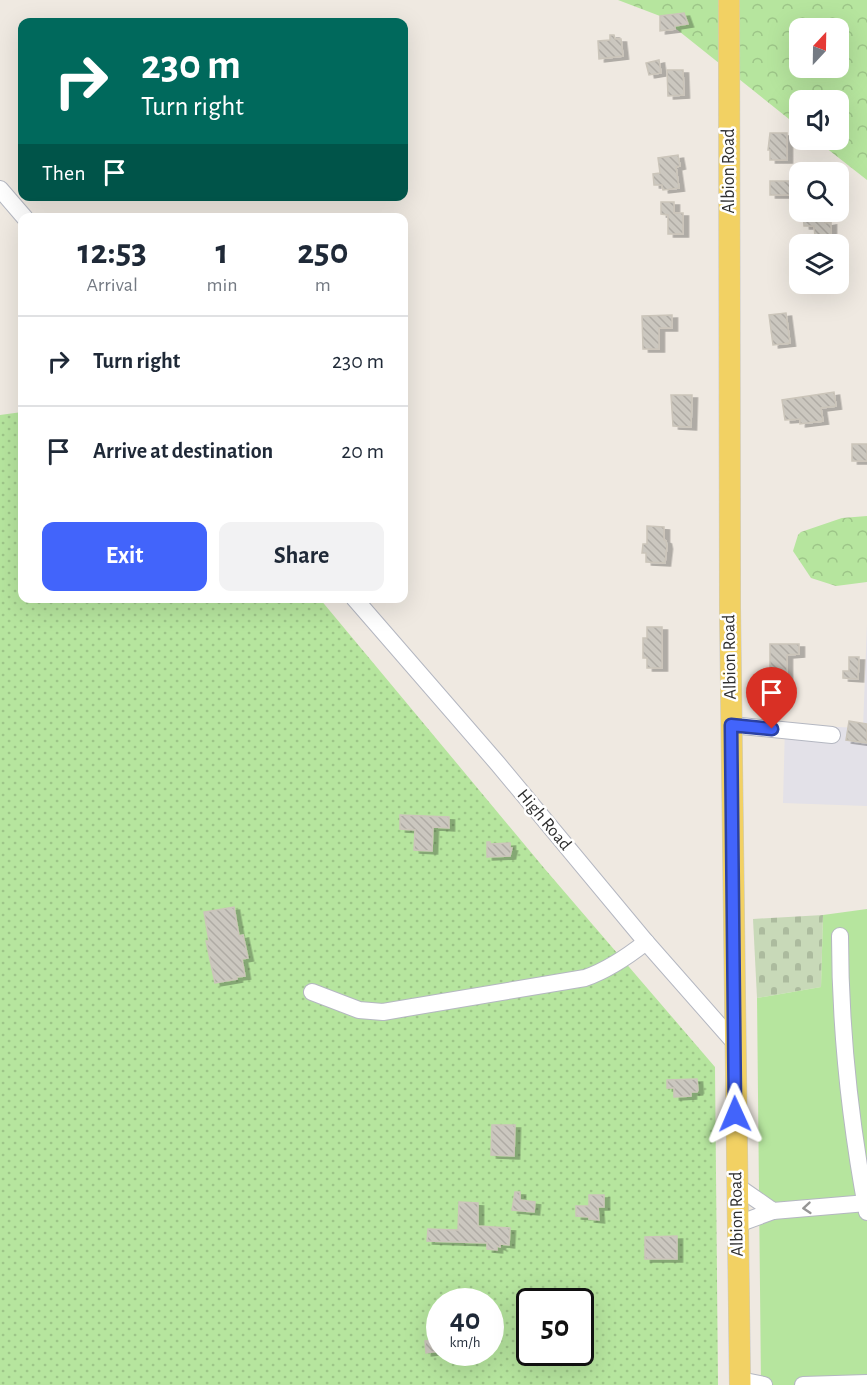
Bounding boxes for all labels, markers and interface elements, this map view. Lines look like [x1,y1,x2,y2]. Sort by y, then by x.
north arrow [789,18,849,78]
map controls [789,18,849,294]
icon: right [42,42,120,120]
text: 230 m [141,44,241,86]
button: sound [789,90,849,150]
text: Turn right [141,93,244,120]
street label: Albion Road [720,128,738,214]
icon: arrive [98,156,131,189]
text: Then [42,162,86,184]
button: search [789,162,849,222]
text: 12:53 [78,234,147,270]
text: 1 [215,234,228,270]
text: 250 [297,234,348,270]
button: layers [789,234,849,294]
text: Arrival [86,275,138,295]
text: min [206,275,238,295]
text: m [315,275,331,295]
icon: right [42,345,75,378]
text: Turn right [93,350,180,372]
text: 230 m [332,350,384,372]
icon: arrive [42,435,75,468]
text: Arrive at destination [93,440,273,462]
text: 20 m [341,440,384,462]
button: Exit [42,522,207,591]
button: Share [219,522,384,591]
street label: Albion Road [720,614,740,700]
pin [746,667,797,729]
icon: arrive [755,676,788,709]
street label: High Road [513,786,575,854]
position arrow [703,1082,767,1146]
street label: Albion Road [727,1171,747,1257]
one-way arrow [802,1201,812,1214]
speed limit sign: 50 [516,1288,594,1366]
text: 40 [450,1305,480,1335]
text: km/h [450,1335,480,1350]

